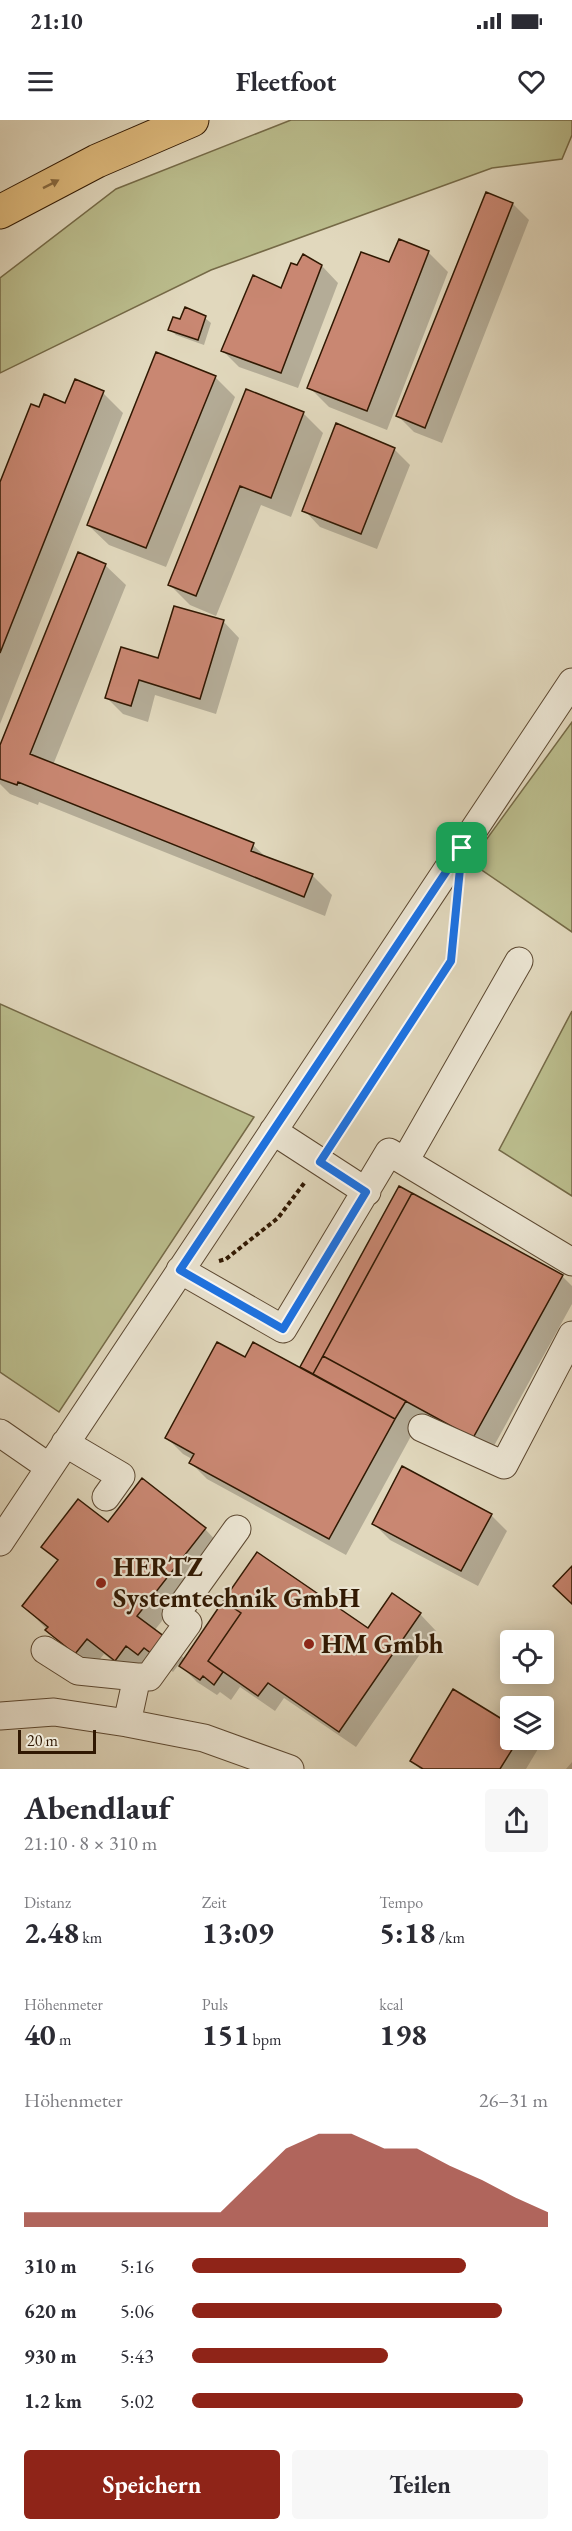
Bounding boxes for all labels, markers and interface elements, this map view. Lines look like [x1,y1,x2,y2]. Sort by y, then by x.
text: 21:10 [30,7,83,36]
text: Fleetfoot [236,64,336,99]
icon: menu [24,65,57,98]
icon: heart [515,65,548,98]
one-way arrow [43,179,60,189]
pin [436,822,487,873]
icon: arrive [445,831,478,864]
place label: HERTZ Systemtechnik GmbH [113,1549,360,1615]
marker: HERTZ Systemtechnik GmbH [94,1576,108,1590]
place label: HM Gmbh [321,1626,444,1661]
map controls [500,1630,554,1750]
button: locate [500,1630,554,1684]
marker: HM Gmbh [302,1637,316,1651]
button: layers [500,1696,554,1750]
scale bar [18,1727,96,1754]
text: 20 m [27,1730,58,1751]
text: Abendlauf [24,1786,170,1829]
button: share [485,1789,548,1852]
text: 21:10 · 8 × 310 m [24,1830,157,1856]
text: Distanz [24,1892,71,1913]
text: Zeit [202,1892,227,1913]
text: Tempo [379,1892,423,1913]
text: 2.48 [24,1913,79,1952]
text: 13:09 [202,1913,274,1952]
text: 5:18 [379,1913,435,1952]
text: km [79,1927,102,1948]
text: /km [435,1927,465,1948]
text: Höhenmeter [24,1994,103,2015]
text: Puls [202,1994,228,2015]
text: kcal [379,1994,403,2015]
text: 40 [24,2015,56,2054]
text: 151 [202,2015,249,2054]
text: 198 [379,2015,427,2054]
text: m [56,2029,71,2050]
text: bpm [249,2029,281,2050]
text: Höhenmeter [24,2087,123,2113]
text: 26–31 m [479,2087,548,2113]
text: 310 m [24,2253,77,2279]
text: 5:16 [120,2253,154,2279]
text: 620 m [24,2298,77,2324]
text: 5:06 [120,2298,154,2324]
text: 930 m [24,2343,77,2369]
text: 5:43 [120,2343,154,2369]
text: 1.2 km [24,2388,82,2414]
text: 5:02 [120,2388,154,2414]
button: Speichern [24,2450,280,2519]
button: Teilen [292,2450,548,2519]

